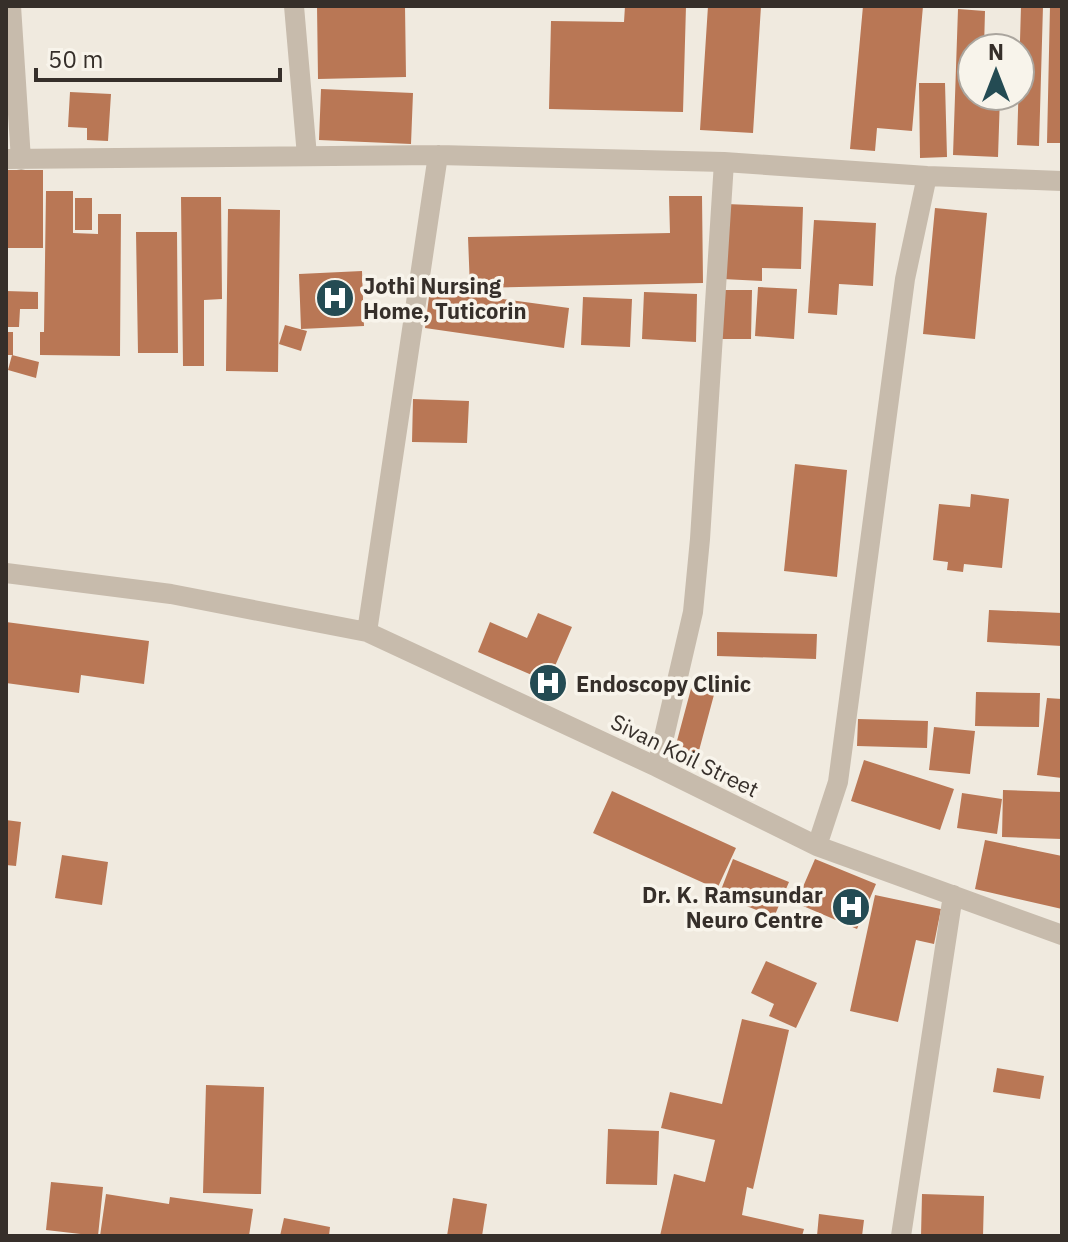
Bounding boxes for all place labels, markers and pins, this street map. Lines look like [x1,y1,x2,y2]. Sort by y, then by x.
place label: Jothi Nursing Home, Tuticorin [363,271,527,325]
hospital icon: Jothi Nursing Home, Tuticorin [314,277,356,319]
hospital icon: Endoscopy Clinic [527,662,569,704]
place label: Endoscopy Clinic [576,669,751,698]
place label: Dr. K. Ramsundar Neuro Centre [642,880,823,934]
hospital icon: Dr. K. Ramsundar Neuro Centre [830,886,872,928]

